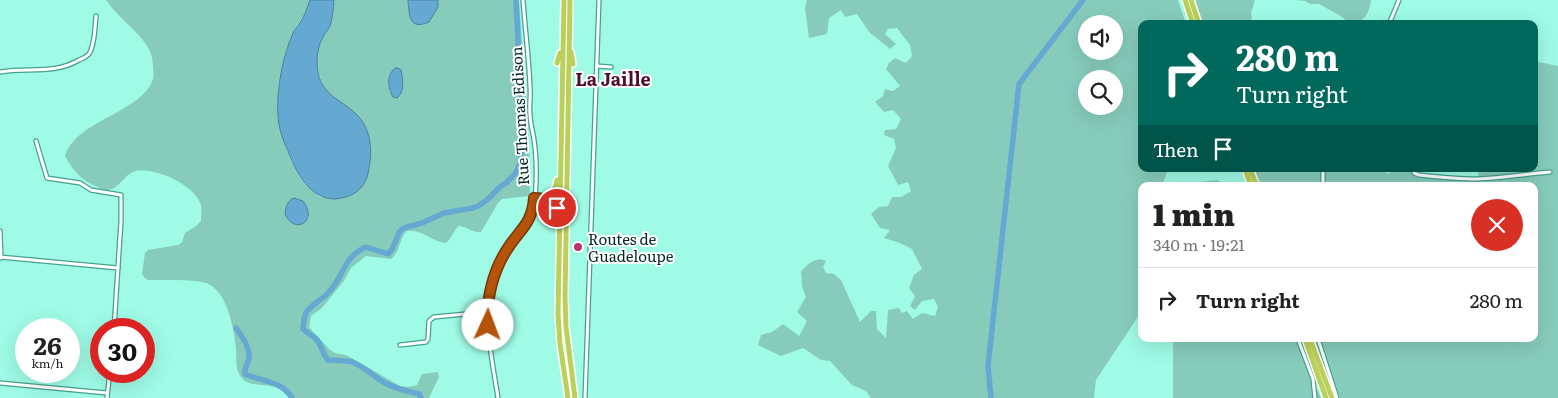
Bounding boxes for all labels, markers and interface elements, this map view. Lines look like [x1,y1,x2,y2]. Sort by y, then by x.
map controls [1078,15,1123,115]
button: sound [1078,15,1123,60]
text: 280 m [1236,30,1339,82]
icon: right [1153,40,1218,105]
street label: Rue Thomas Edison [504,46,534,186]
district label: La Jaille [575,65,651,92]
button: search [1078,70,1123,115]
text: Turn right [1236,77,1348,110]
text: Then [1153,135,1199,163]
icon: arrive [1209,135,1237,163]
pin [536,187,578,229]
text: 1 min [1153,191,1235,235]
icon: arrive [543,194,571,222]
button: close [1471,199,1523,251]
place label: Routes de Guadeloupe [588,227,674,267]
text: 340 m · 19:21 [1153,232,1245,256]
marker: Routes de Guadeloupe [572,241,584,253]
icon: right [1153,286,1181,314]
text: Turn right [1196,286,1300,314]
text: 280 m [1470,286,1523,314]
position arrow [461,298,513,350]
speed limit sign: 30 [90,318,155,383]
text: 26 [33,326,62,363]
text: km/h [32,354,63,372]

